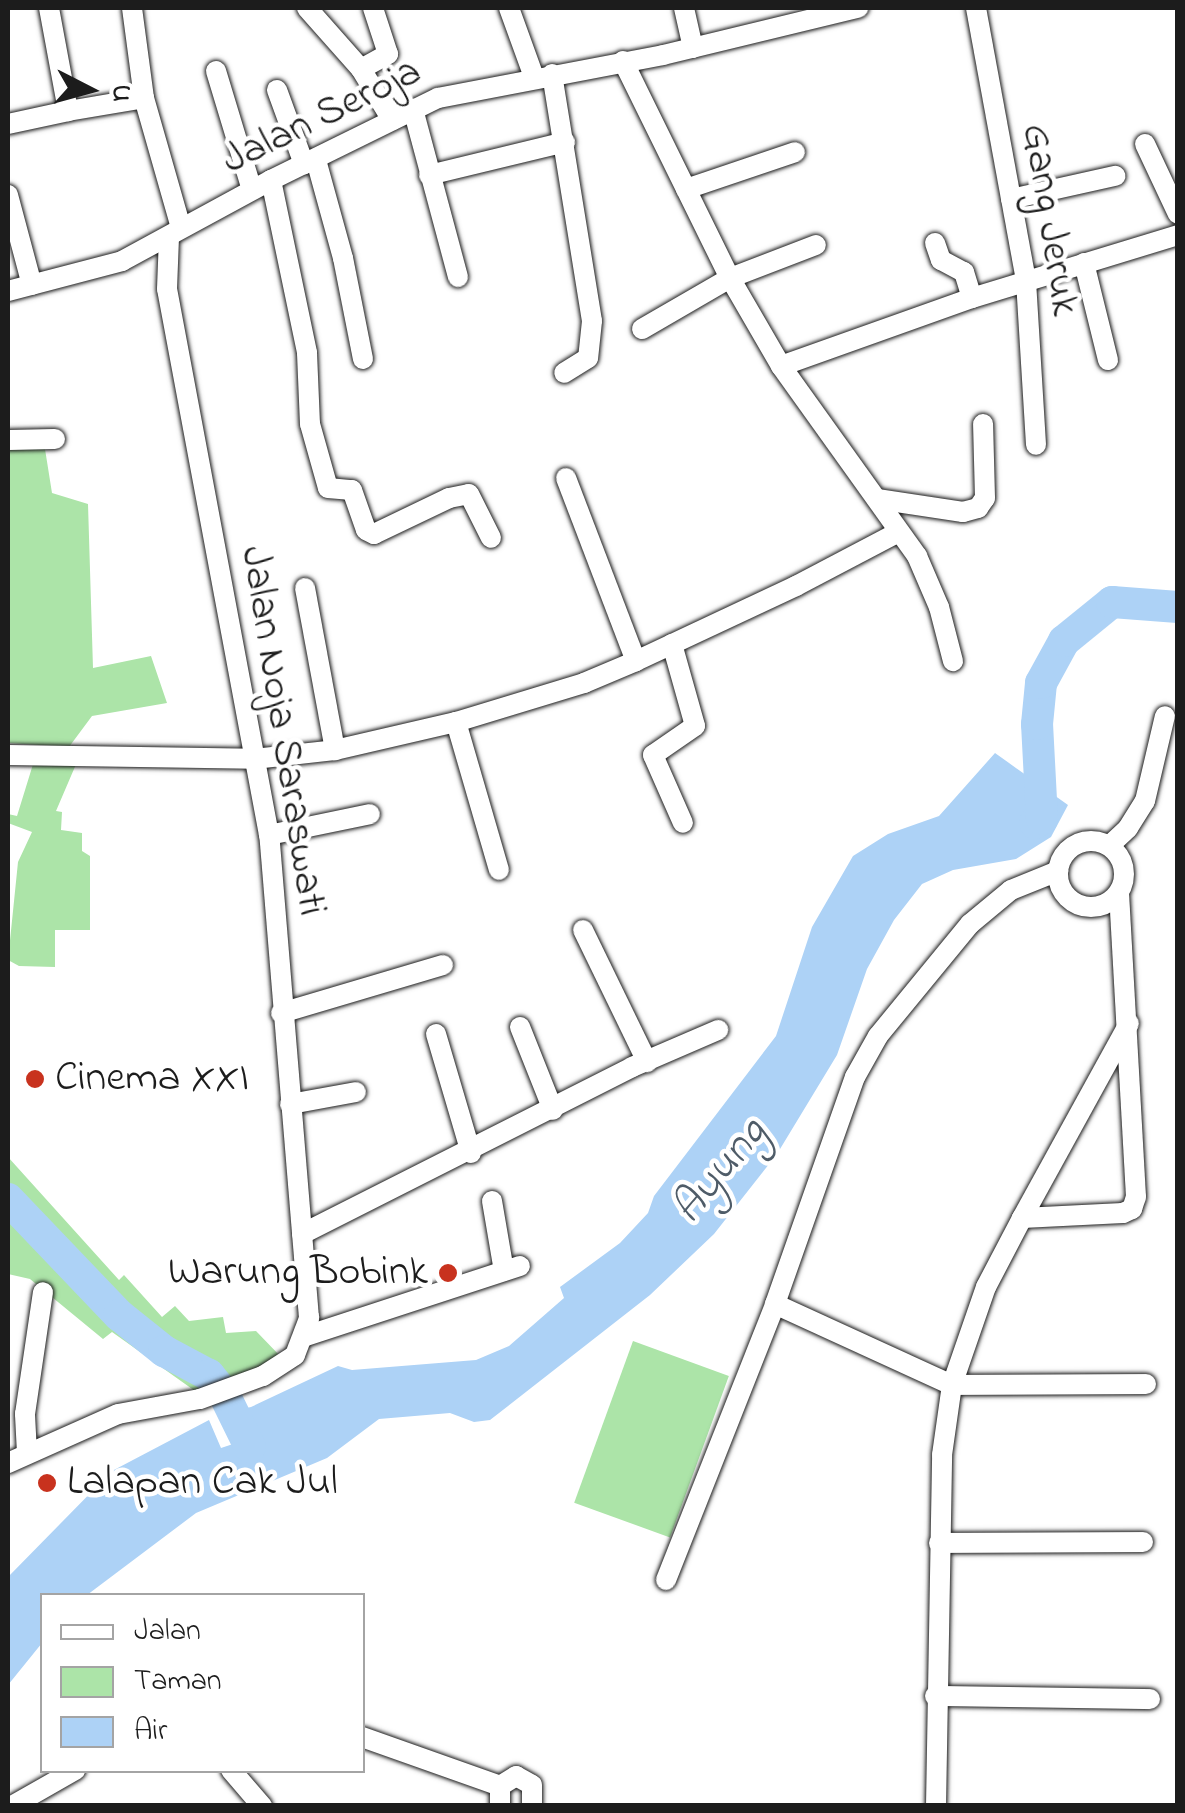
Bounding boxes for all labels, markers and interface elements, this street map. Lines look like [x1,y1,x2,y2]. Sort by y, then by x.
north arrow [40,40,140,140]
street label: Jalan Seroja [214,47,430,187]
text: U [99,82,142,104]
street label: Gang Jeruk [1009,120,1089,320]
street label: Jalan Noja Saraswati [228,543,336,919]
place label: Cinema XXI [55,1054,249,1104]
marker: Cinema XXI [24,1068,46,1090]
water label: Ayung [662,1108,780,1236]
place label: Warung Bobink [168,1248,428,1298]
marker: Warung Bobink [437,1262,459,1284]
place label: Lalapan Cak Jul [67,1458,338,1508]
marker: Lalapan Cak Jul [36,1472,58,1494]
legend [40,1593,365,1773]
text: Jalan [134,1610,201,1654]
text: Taman [134,1660,222,1704]
text: Air [134,1710,167,1754]

